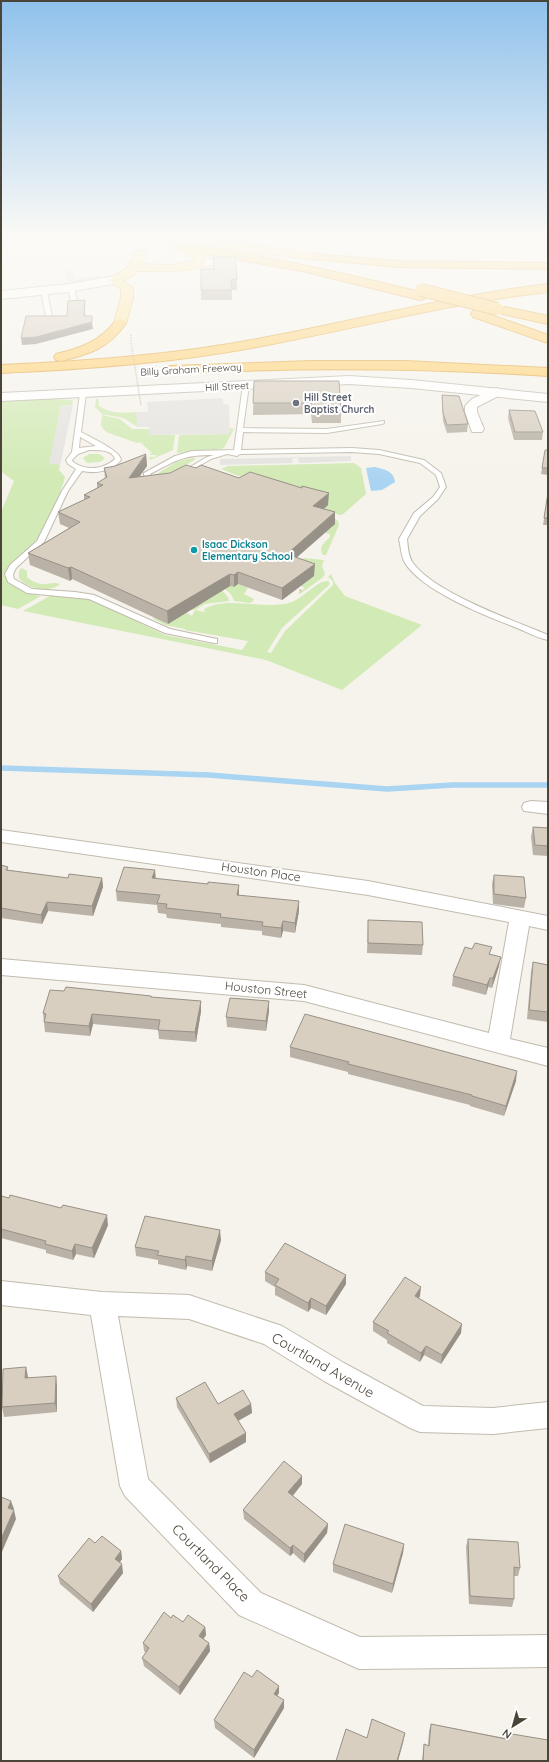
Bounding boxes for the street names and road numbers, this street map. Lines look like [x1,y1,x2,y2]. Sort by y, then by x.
street label: Billy Graham Freeway [140,360,242,379]
street label: Hill Street [205,379,250,394]
street label: Houston Place [220,859,302,885]
street label: Houston Street [224,978,308,1001]
street label: Courtland Avenue [268,1328,378,1402]
street label: Courtland Place [168,1520,254,1606]

